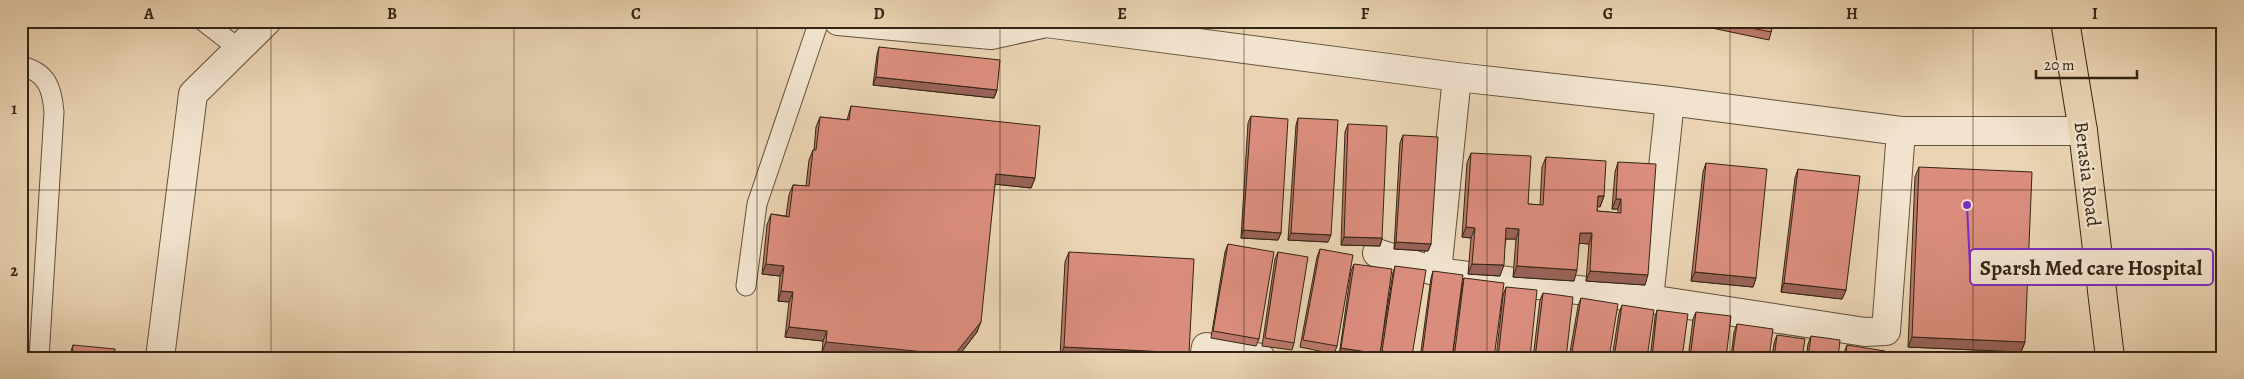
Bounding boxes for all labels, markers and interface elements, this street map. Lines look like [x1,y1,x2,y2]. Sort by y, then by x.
text: A [143,3,155,25]
text: B [387,3,397,25]
text: C [631,3,641,25]
text: D [873,3,885,25]
text: E [1117,3,1127,25]
text: F [1361,3,1370,25]
text: G [1603,3,1613,25]
text: H [1846,3,1858,25]
text: I [2092,3,2098,25]
scale bar [2036,48,2138,80]
text: 20 m [2044,55,2075,75]
text: 1 [11,98,17,120]
street label: Berasia Road [2068,120,2107,229]
callout: Sparsh Med care Hospital [1970,249,2213,285]
text: Sparsh Med care Hospital [1980,254,2203,282]
text: 2 [10,260,18,282]

